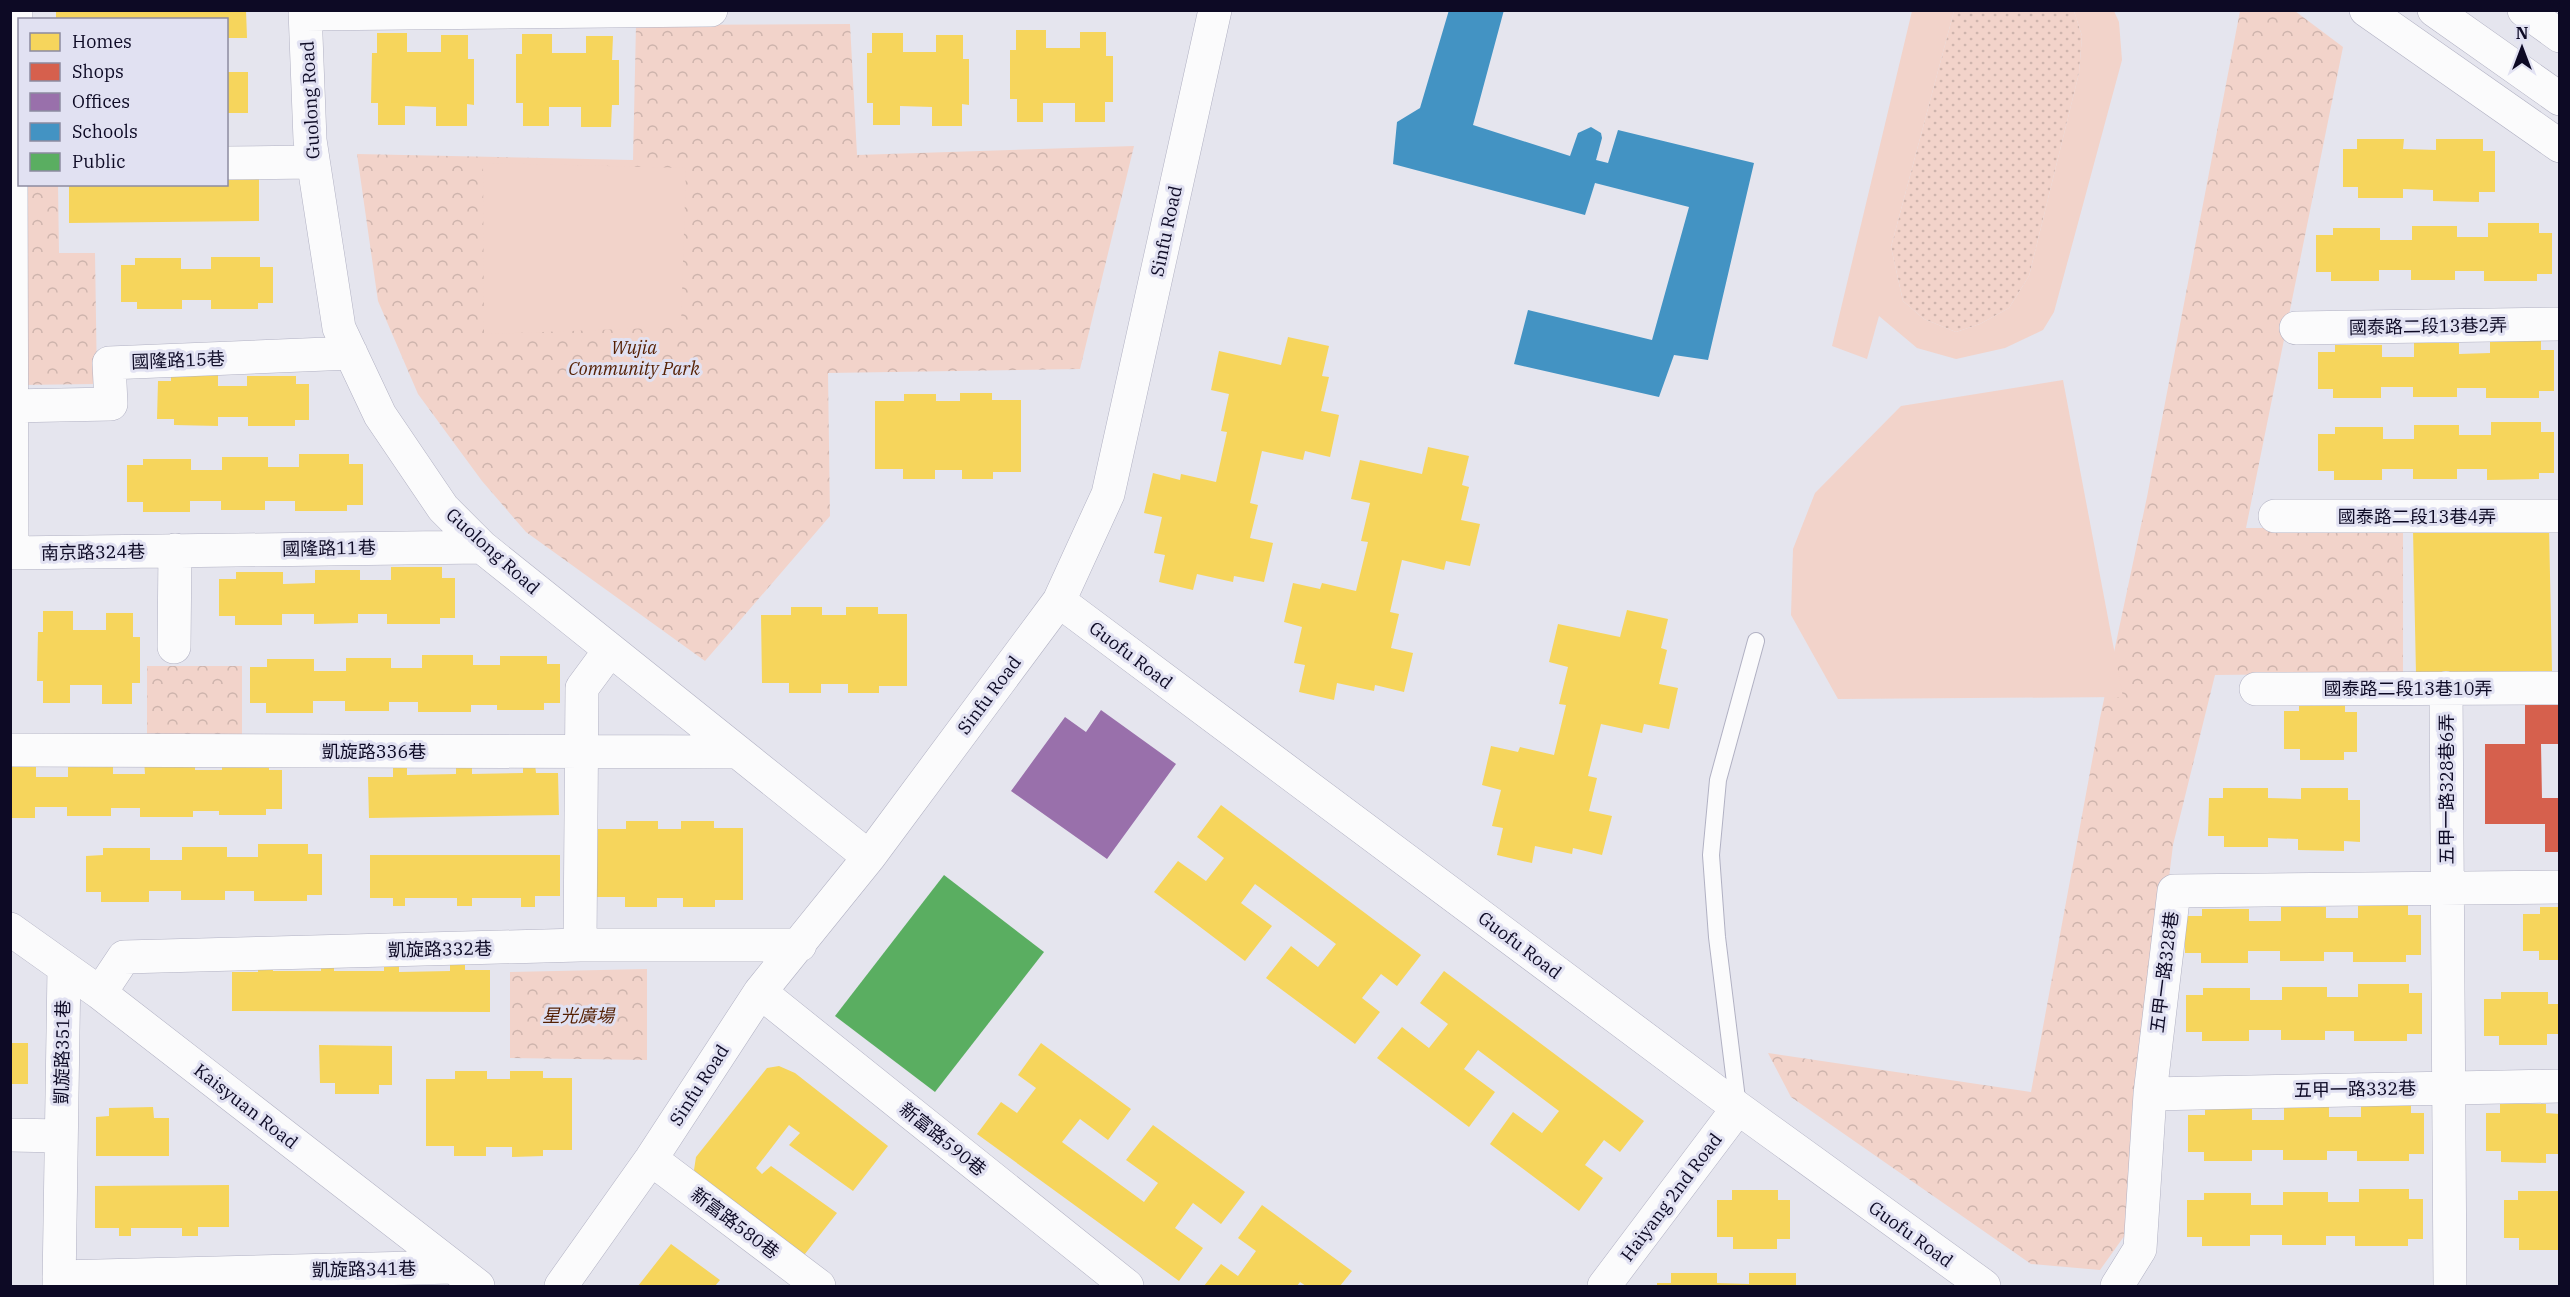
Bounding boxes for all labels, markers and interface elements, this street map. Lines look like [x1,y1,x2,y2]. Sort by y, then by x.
legend [18,18,228,186]
north arrow [2492,18,2552,78]
text: N [2516,23,2528,43]
text: Homes [72,30,132,53]
street label: Guolong Road [295,40,325,160]
text: Shops [72,60,124,83]
text: Offices [72,90,130,113]
text: Schools [72,120,138,143]
text: Public [72,150,126,173]
street label: Sinfu Road [1145,183,1187,278]
street label: 國泰路二段13巷2弄 [2349,313,2507,339]
park label: Wujia Community Park [568,336,700,380]
street label: 國隆路15巷 [131,347,225,373]
street label: Guolong Road [441,503,545,599]
street label: 國泰路二段13巷4弄 [2338,505,2496,528]
street label: 國隆路11巷 [282,536,376,560]
street label: 南京路324巷 [41,540,145,564]
street label: Guofu Road [1085,616,1177,694]
street label: Sinfu Road [952,651,1026,739]
street label: 國泰路二段13巷10弄 [2323,677,2493,700]
street label: 五甲一路328巷6弄 [2435,713,2458,865]
street label: 凱旋路336巷 [322,740,426,763]
street label: Guofu Road [1474,906,1566,984]
street label: 五甲一路328巷 [2145,910,2183,1034]
street label: 凱旋路332巷 [388,937,492,961]
street label: 凱旋路351巷 [50,1000,74,1104]
park label: 星光廣場 [542,1004,616,1027]
street label: Sinfu Road [664,1040,734,1130]
street label: Kaisyuan Road [189,1058,303,1154]
street label: 五甲一路332巷 [2294,1076,2416,1102]
street label: 新富路590巷 [895,1097,991,1181]
street label: Haiyang 2nd Road [1615,1128,1727,1266]
street label: 新富路580巷 [686,1182,784,1264]
street label: Guofu Road [1864,1196,1958,1272]
street label: 凱旋路341巷 [312,1257,416,1281]

